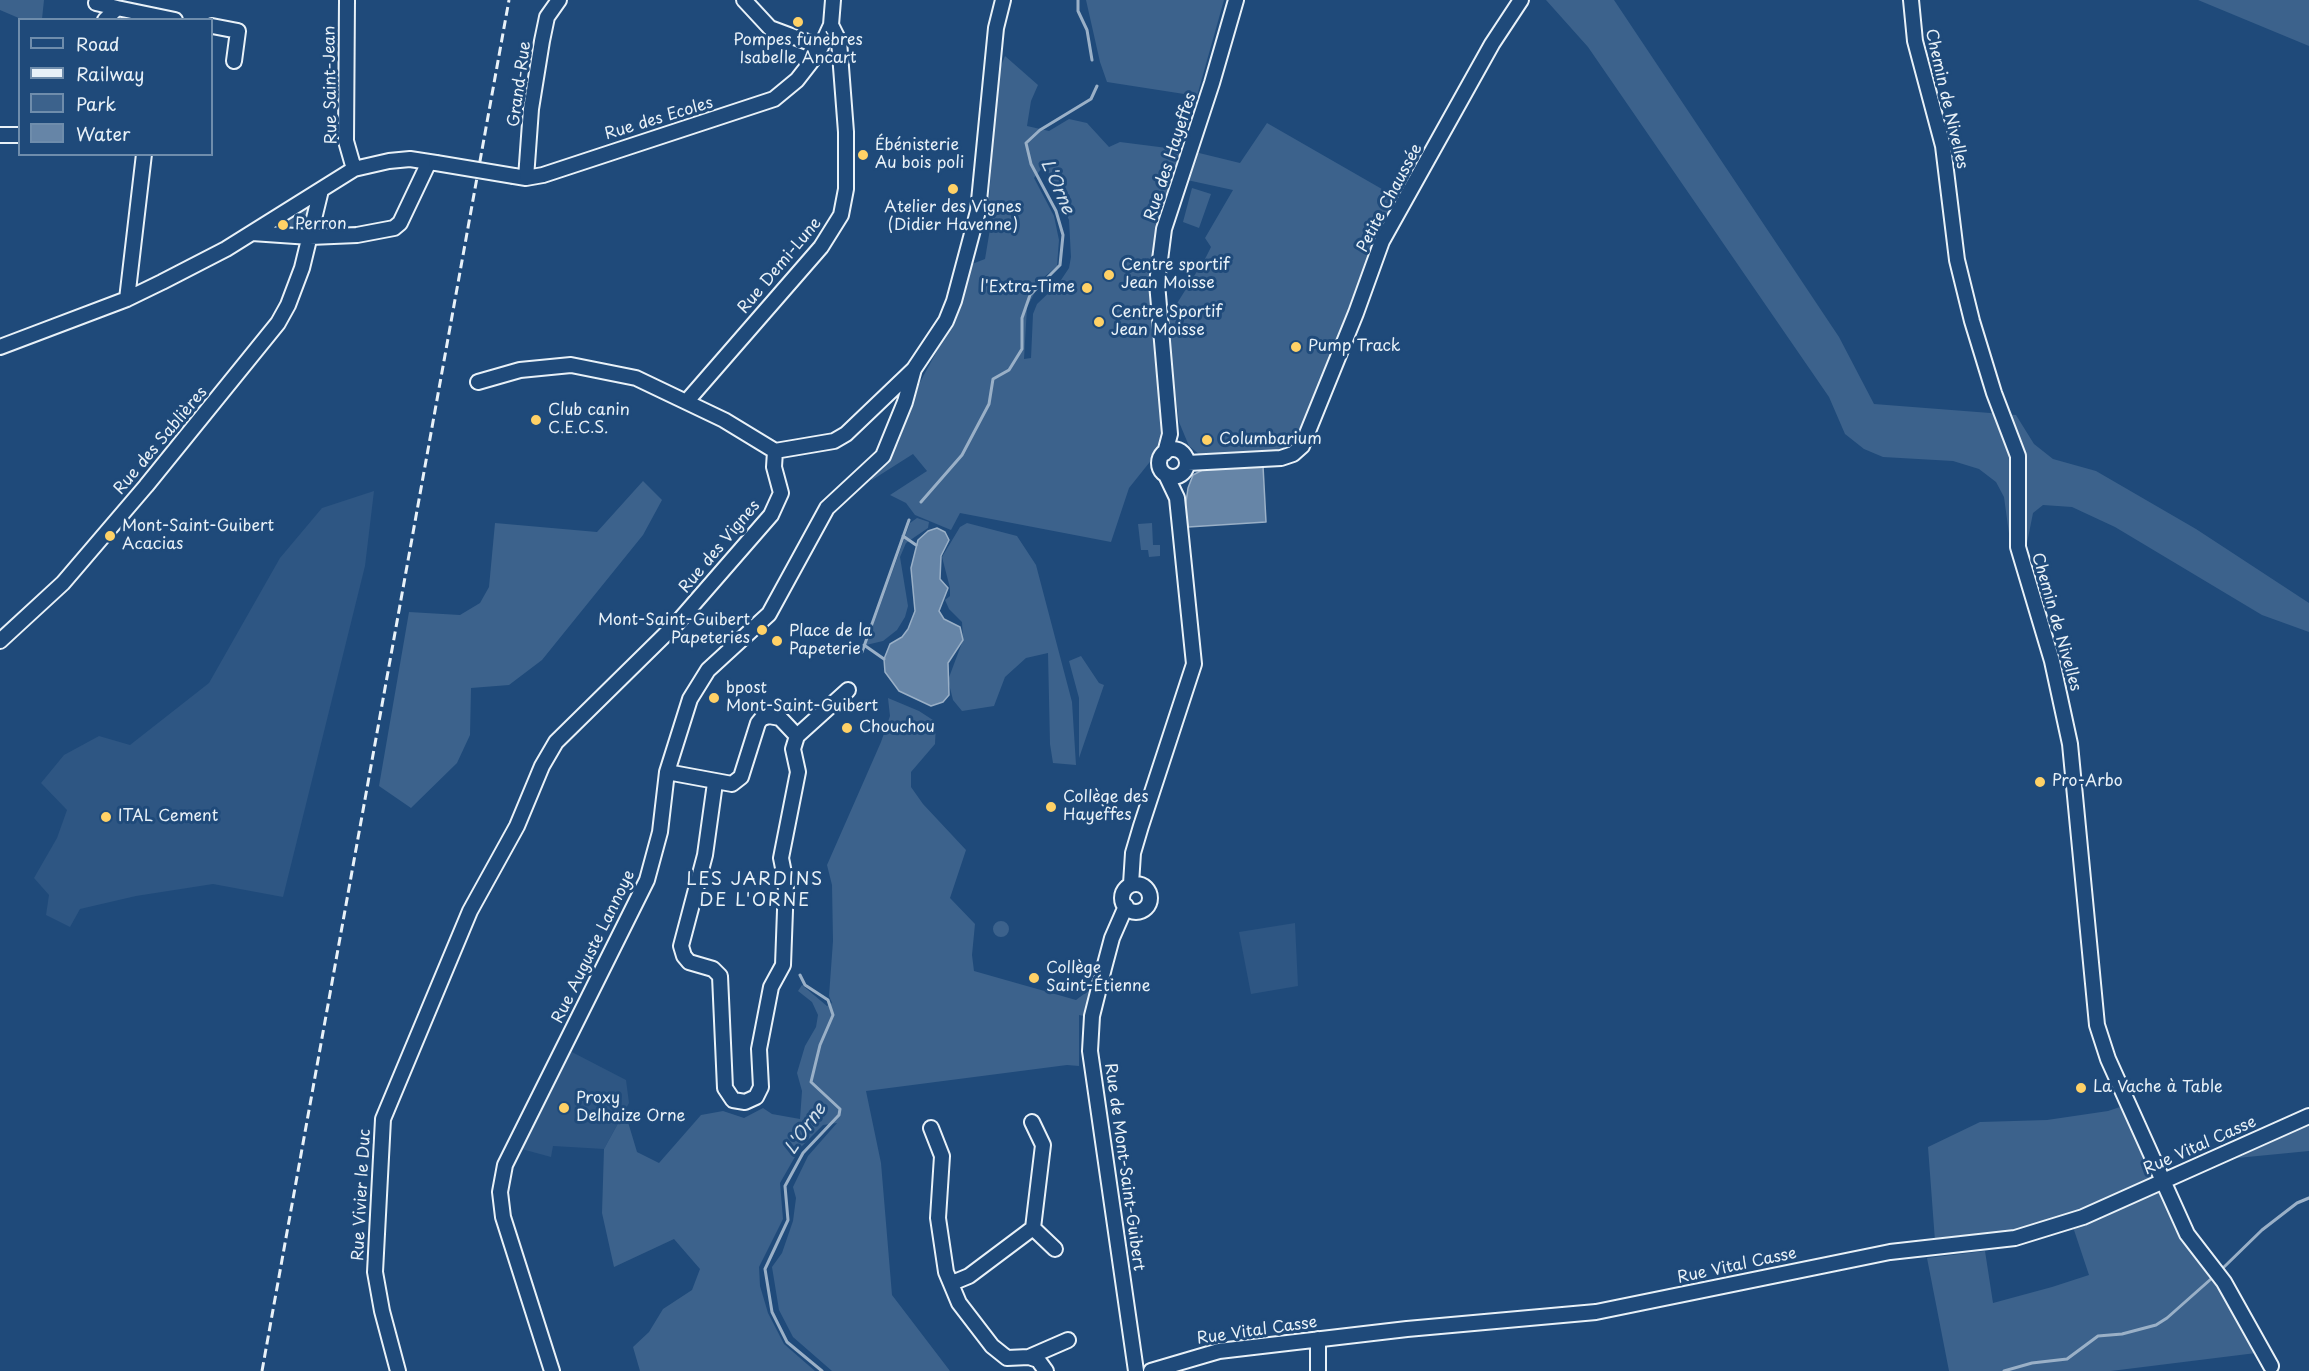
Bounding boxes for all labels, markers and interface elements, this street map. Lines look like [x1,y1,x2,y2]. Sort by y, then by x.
marker: Pompes funèbres Isabelle Ancart [791,15,805,29]
legend [18,18,213,156]
street label: Rue Saint-Jean [320,25,342,145]
street label: Chemin de Nivelles [1921,27,1971,171]
text: Road [76,30,120,57]
place label: Pompes funèbres Isabelle Ancart [733,31,863,69]
street label: Grand-Rue [504,40,536,128]
text: Railway [76,60,144,87]
text: Park [76,90,116,117]
street label: Rue des Hayeffes [1141,91,1201,223]
street label: Rue des Ecoles [602,93,716,145]
text: Water [76,120,130,147]
place label: Ébénisterie Au bois poli [875,136,964,174]
street label: Petite Chaussée [1353,140,1427,256]
marker: Ébénisterie Au bois poli [856,148,870,162]
water label: L'Orne [1035,156,1079,218]
marker: Atelier des Vignes (Didier Havenne) [946,182,960,196]
place label: Atelier des Vignes (Didier Havenne) [884,198,1022,236]
street label: Rue Demi-Lune [734,214,826,318]
place label: Perron [295,215,347,235]
marker: Perron [276,218,290,232]
place label: Centre sportif Jean Moisse [1121,256,1230,294]
marker: Centre sportif Jean Moisse [1102,268,1116,282]
place label: l'Extra-Time [980,278,1075,298]
marker: l'Extra-Time [1080,281,1094,295]
place label: Centre Sportif Jean Moisse [1111,303,1222,341]
marker: Centre Sportif Jean Moisse [1092,315,1106,329]
place label: Pump Track [1308,337,1400,357]
marker: Pump Track [1289,340,1303,354]
street label: Rue des Sablières [110,383,212,499]
place label: Club canin C.E.C.S. [548,401,630,439]
marker: Club canin C.E.C.S. [529,413,543,427]
place label: Columbarium [1219,430,1322,450]
marker: Columbarium [1200,433,1214,447]
street label: Rue des Vignes [676,497,764,597]
place label: Mont-Saint-Guibert Acacias [122,517,274,555]
marker: Mont-Saint-Guibert Acacias [103,529,117,543]
street label: Chemin de Nivelles [2027,551,2085,693]
place label: Mont-Saint-Guibert Papeteries [598,611,750,649]
place label: Place de la Papeterie [789,622,872,660]
marker: Mont-Saint-Guibert Papeteries [755,623,769,637]
marker: Place de la Papeterie [770,634,784,648]
place label: bpost Mont-Saint-Guibert [726,679,878,717]
marker: bpost Mont-Saint-Guibert [707,691,721,705]
place label: Chouchou [859,718,935,738]
marker: Chouchou [840,721,854,735]
place label: Pro-Arbo [2052,772,2123,792]
marker: Pro-Arbo [2033,775,2047,789]
place label: Collège des Hayeffes [1063,788,1149,826]
marker: Collège des Hayeffes [1044,800,1058,814]
place label: ITAL Cement [118,807,218,827]
marker: ITAL Cement [99,810,113,824]
street label: Rue Auguste Lannoye [549,867,639,1027]
district label: LES JARDINS DE L'ORNE [687,869,823,912]
place label: Collège Saint-Étienne [1046,959,1150,997]
marker: Collège Saint-Étienne [1027,971,1041,985]
street label: Rue de Mont-Saint-Guibert [1100,1062,1148,1272]
place label: La Vache à Table [2093,1078,2223,1098]
marker: La Vache à Table [2074,1081,2088,1095]
place label: Proxy Delhaize Orne [576,1089,685,1127]
water label: L'Orne [781,1099,831,1159]
marker: Proxy Delhaize Orne [557,1101,571,1115]
street label: Rue Vital Casse [2141,1113,2259,1179]
street label: Rue Vivier le Duc [349,1128,375,1262]
street label: Rue Vital Casse [1676,1244,1798,1288]
street label: Rue Vital Casse [1196,1313,1318,1349]

